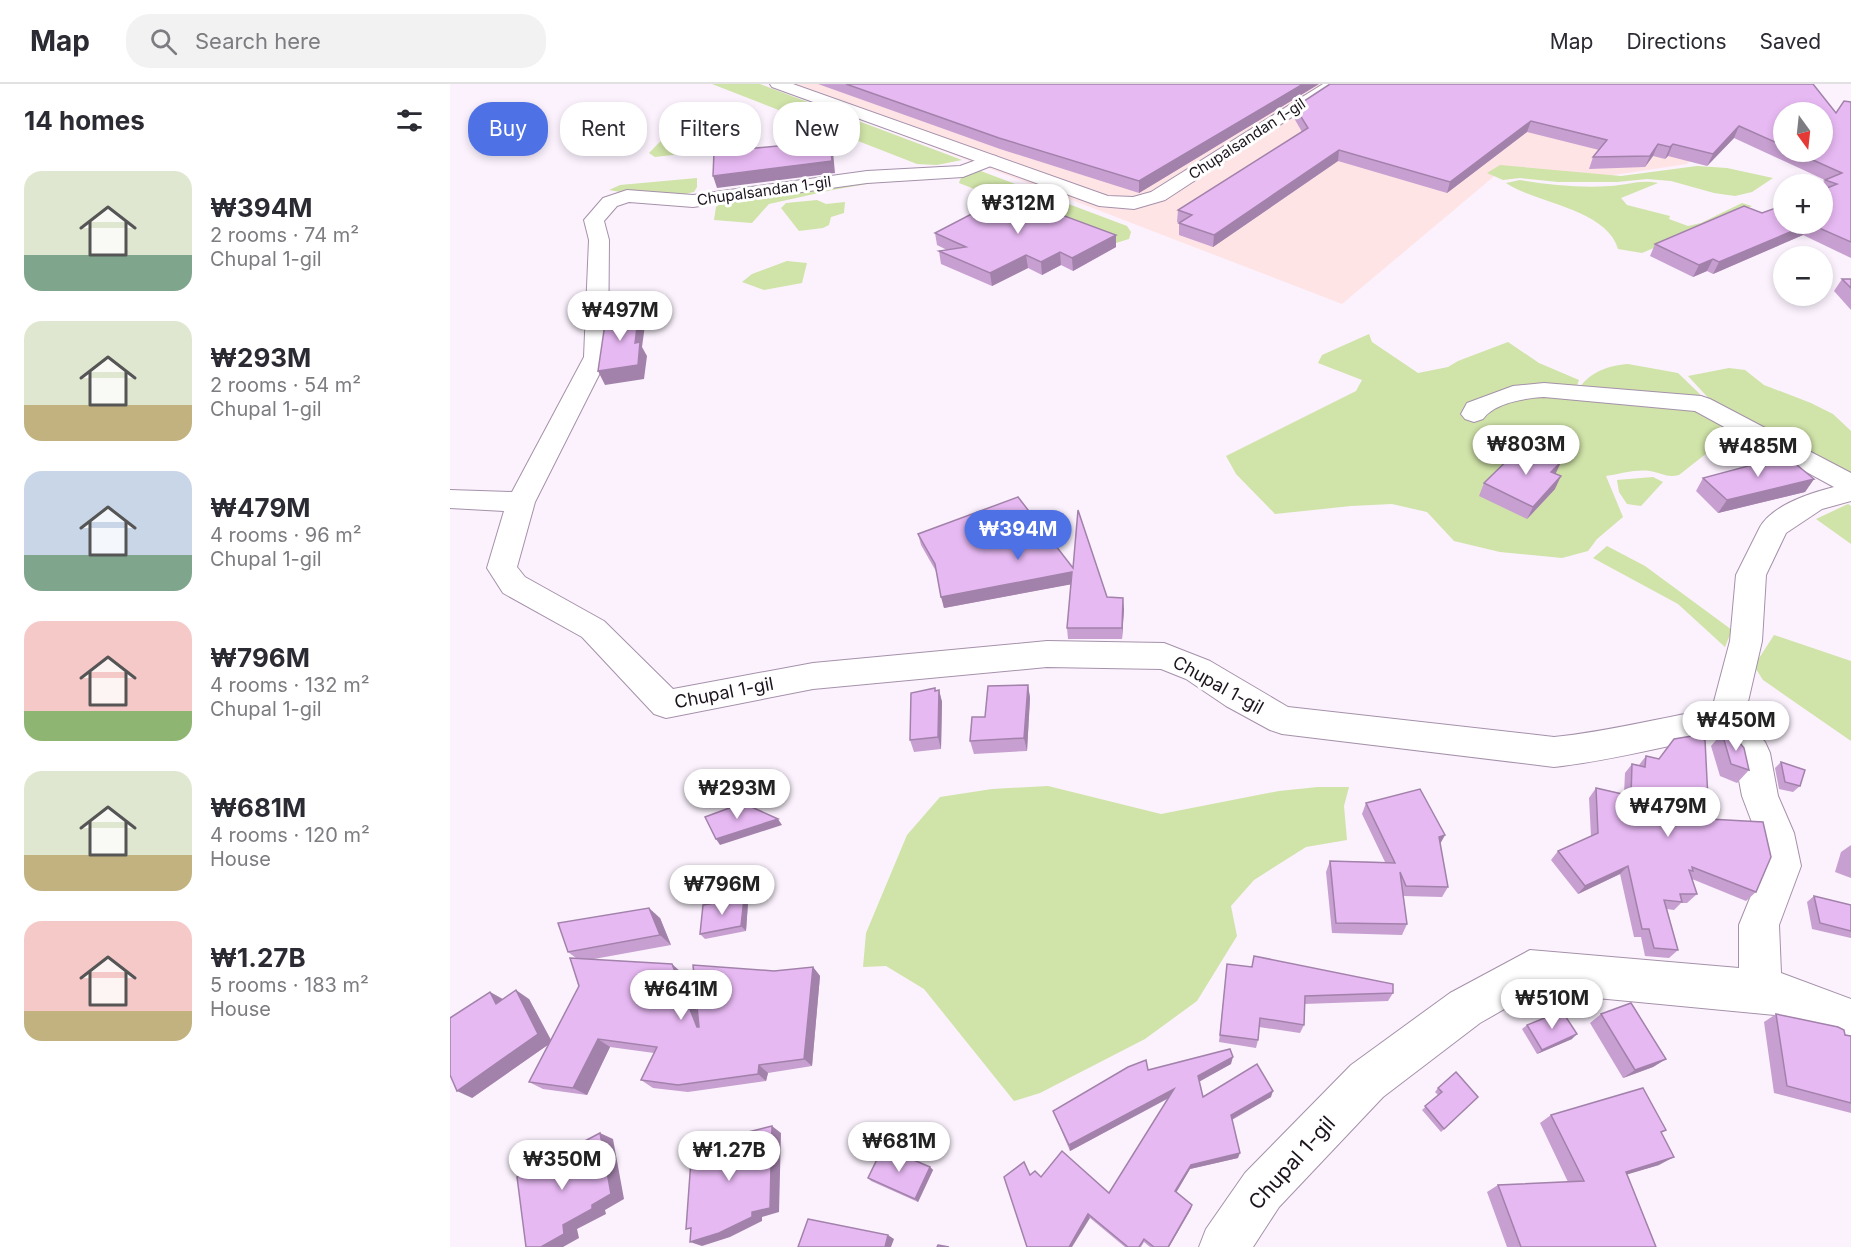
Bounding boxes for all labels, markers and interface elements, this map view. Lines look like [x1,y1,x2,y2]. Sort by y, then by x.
search box [126,14,546,68]
text: Map [30,24,90,58]
icon: search [147,25,180,58]
text: Search here [195,28,321,54]
text: Map [1550,29,1593,54]
text: Directions [1626,29,1727,54]
text: Saved [1760,29,1821,54]
street label: Chupalsandan 1-gil [1185,94,1309,183]
chip: Buy [468,102,548,156]
chip: Rent [560,102,647,156]
chip: Filters [659,102,761,156]
chip: New [773,102,860,156]
north arrow [1773,102,1833,162]
map controls [1773,102,1833,306]
icon: filters [393,104,426,137]
text: 14 homes [24,105,145,136]
street label: Chupalsandan 1-gil [696,172,832,209]
button: + [1773,174,1833,234]
pin: ₩312M [976,184,1060,235]
text: ₩312M [981,191,1055,215]
text: ₩394M [210,192,313,223]
icon: home [72,195,144,267]
text: 2 rooms · 74 m² [210,223,359,247]
button: − [1773,246,1833,306]
text: Chupal 1-gil [210,247,322,271]
pin: ₩497M [578,291,662,342]
text: ₩497M [581,298,659,322]
text: ₩293M [210,342,311,373]
icon: home [72,345,144,417]
text: 2 rooms · 54 m² [210,373,361,397]
text: Chupal 1-gil [210,397,322,421]
pin: ₩803M [1484,425,1568,476]
pin: ₩485M [1716,427,1800,478]
text: ₩803M [1487,432,1565,456]
text: ₩485M [1719,434,1797,458]
text: ₩479M [210,492,311,523]
icon: home [72,495,144,567]
pin: ₩394M [976,510,1060,561]
text: ₩394M [979,517,1057,541]
text: 4 rooms · 96 m² [210,523,362,547]
text: Chupal 1-gil [210,547,322,571]
text: ₩796M [210,642,310,673]
icon: home [72,645,144,717]
street label: Chupal 1-gil [1169,651,1267,718]
text: 4 rooms · 132 m² [210,673,369,697]
street label: Chupal 1-gil [673,673,775,712]
text: Chupal 1-gil [210,697,322,721]
pin: ₩450M [1694,701,1778,752]
text: ₩450M [1696,708,1776,732]
pin: ₩293M [695,769,779,820]
text: ₩293M [698,776,776,800]
pin: ₩479M [1626,787,1710,838]
text: ₩681M [210,792,306,823]
text: ₩479M [1629,794,1707,818]
icon: home [72,795,144,867]
text: 4 rooms · 120 m² [210,823,370,847]
text: House [210,847,271,871]
pin: ₩796M [680,865,764,916]
text: ₩796M [684,872,760,896]
text: ₩1.27B [210,942,306,973]
icon: home [72,945,144,1017]
pin: ₩641M [639,970,723,1021]
text: 5 rooms · 183 m² [210,973,369,997]
text: ₩641M [644,977,718,1001]
pin: ₩510M [1510,979,1594,1030]
text: ₩510M [1515,986,1589,1010]
text: House [210,997,271,1021]
street label: Chupal 1-gil [1243,1111,1340,1215]
pin: ₩681M [857,1122,941,1173]
text: ₩681M [862,1129,936,1153]
pin: ₩1.27B [680,1131,778,1182]
text: ₩1.27B [692,1138,766,1162]
pin: ₩350M [520,1140,604,1191]
text: ₩350M [523,1147,601,1171]

